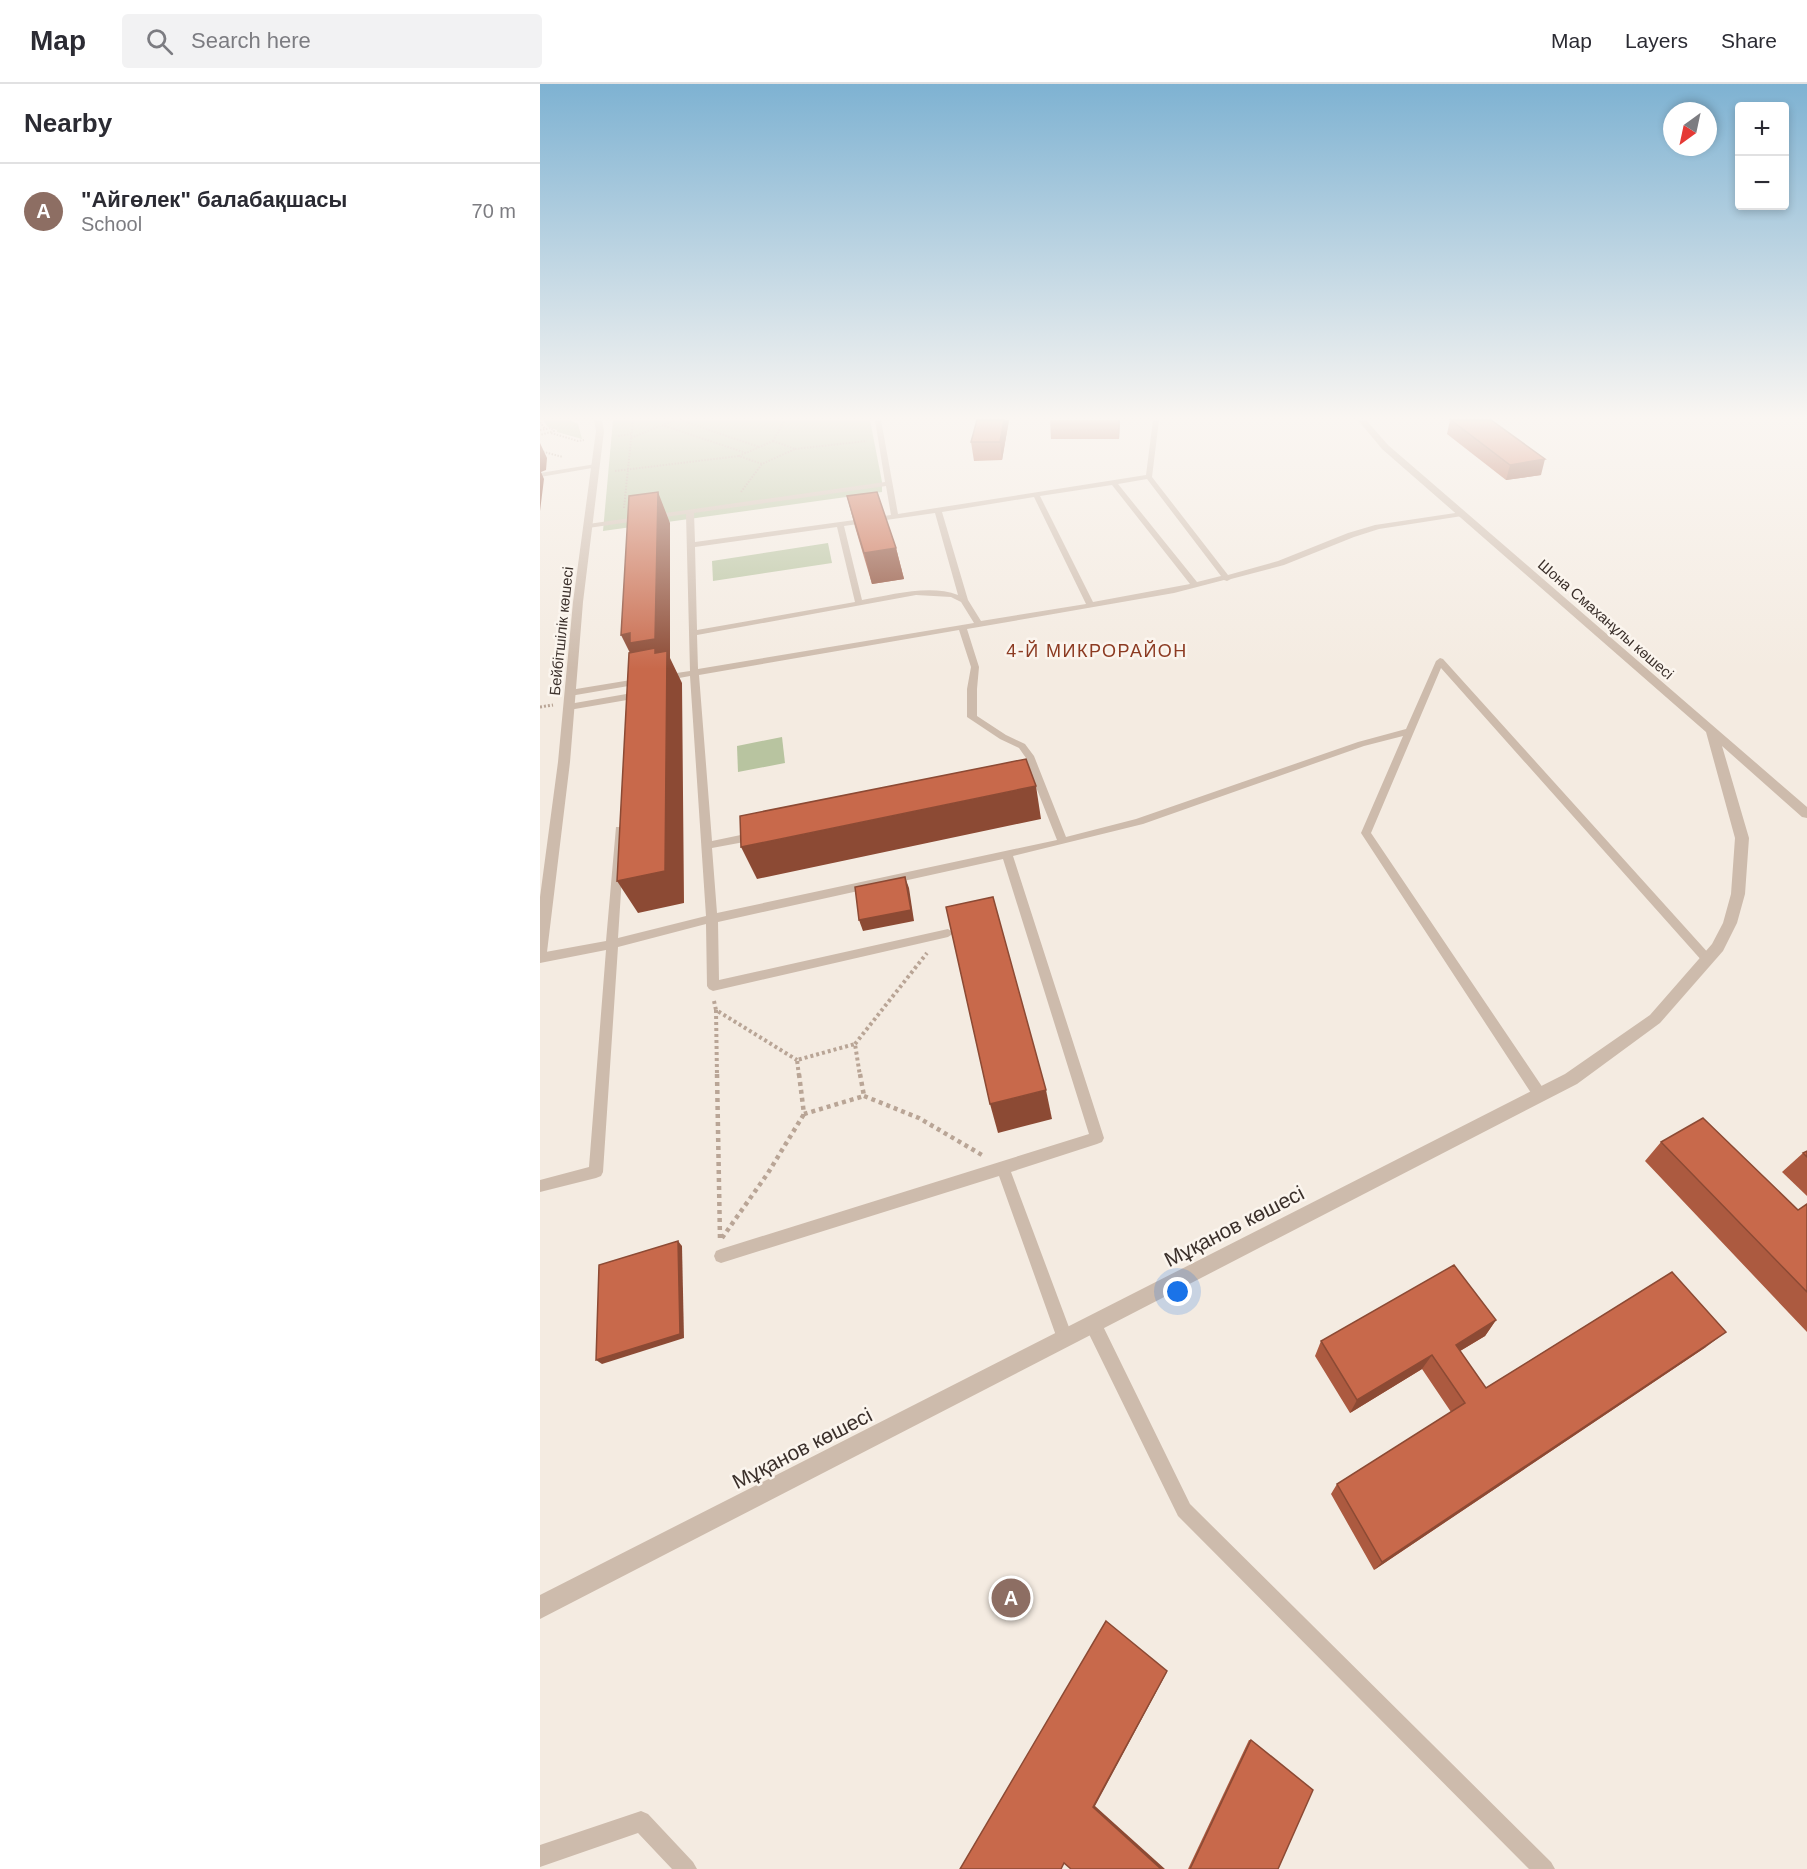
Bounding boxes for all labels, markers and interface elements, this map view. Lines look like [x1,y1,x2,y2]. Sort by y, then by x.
search box [122,14,542,68]
text: Map [30,25,86,56]
icon: search [143,25,176,58]
text: Search here [191,28,311,53]
text: Map [1551,29,1592,52]
text: Layers [1625,29,1688,52]
text: Share [1721,29,1777,52]
north arrow [1663,102,1717,156]
map controls [1735,102,1789,210]
button: + [1735,102,1789,156]
text: Nearby [24,108,112,138]
button: − [1735,156,1789,210]
text: "Айгөлек" балабақшасы [81,187,347,212]
text: A [36,200,51,222]
text: 70 m [472,200,516,222]
text: School [81,213,142,235]
street label: Шона Смаханұлы көшесі [1535,556,1677,682]
street label: Бейбітшілік көшесі [546,566,576,696]
district label: 4-Й МИКРОРАЙОН [1006,640,1188,661]
street label: Мұқанов көшесі [1160,1181,1308,1271]
your location [1163,1277,1192,1306]
street label: Мұқанов көшесі [728,1403,876,1493]
pin: A [992,1576,1030,1621]

